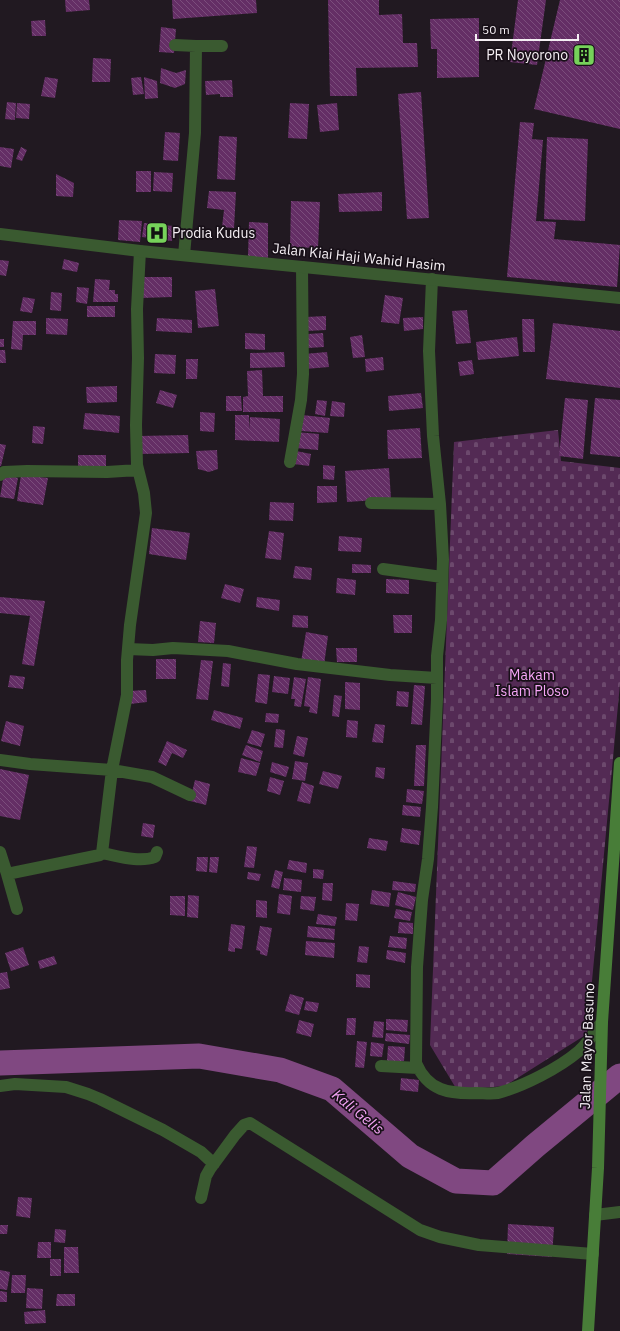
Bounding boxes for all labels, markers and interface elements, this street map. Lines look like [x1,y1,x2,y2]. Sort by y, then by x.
scale bar [476,16,578,42]
text: 50 m [482,22,510,37]
building icon: PR Noyorono [571,42,597,68]
place label: PR Noyorono [486,46,568,64]
hospital icon: Prodia Kudus [144,220,170,246]
place label: Prodia Kudus [172,224,255,242]
street label: Jalan Kiai Haji Wahid Hasim [271,239,447,275]
park label: Makam Islam Ploso [495,666,569,700]
street label: Jalan Mayor Basuno [576,982,598,1109]
water label: Kali Gelis [328,1085,388,1138]

